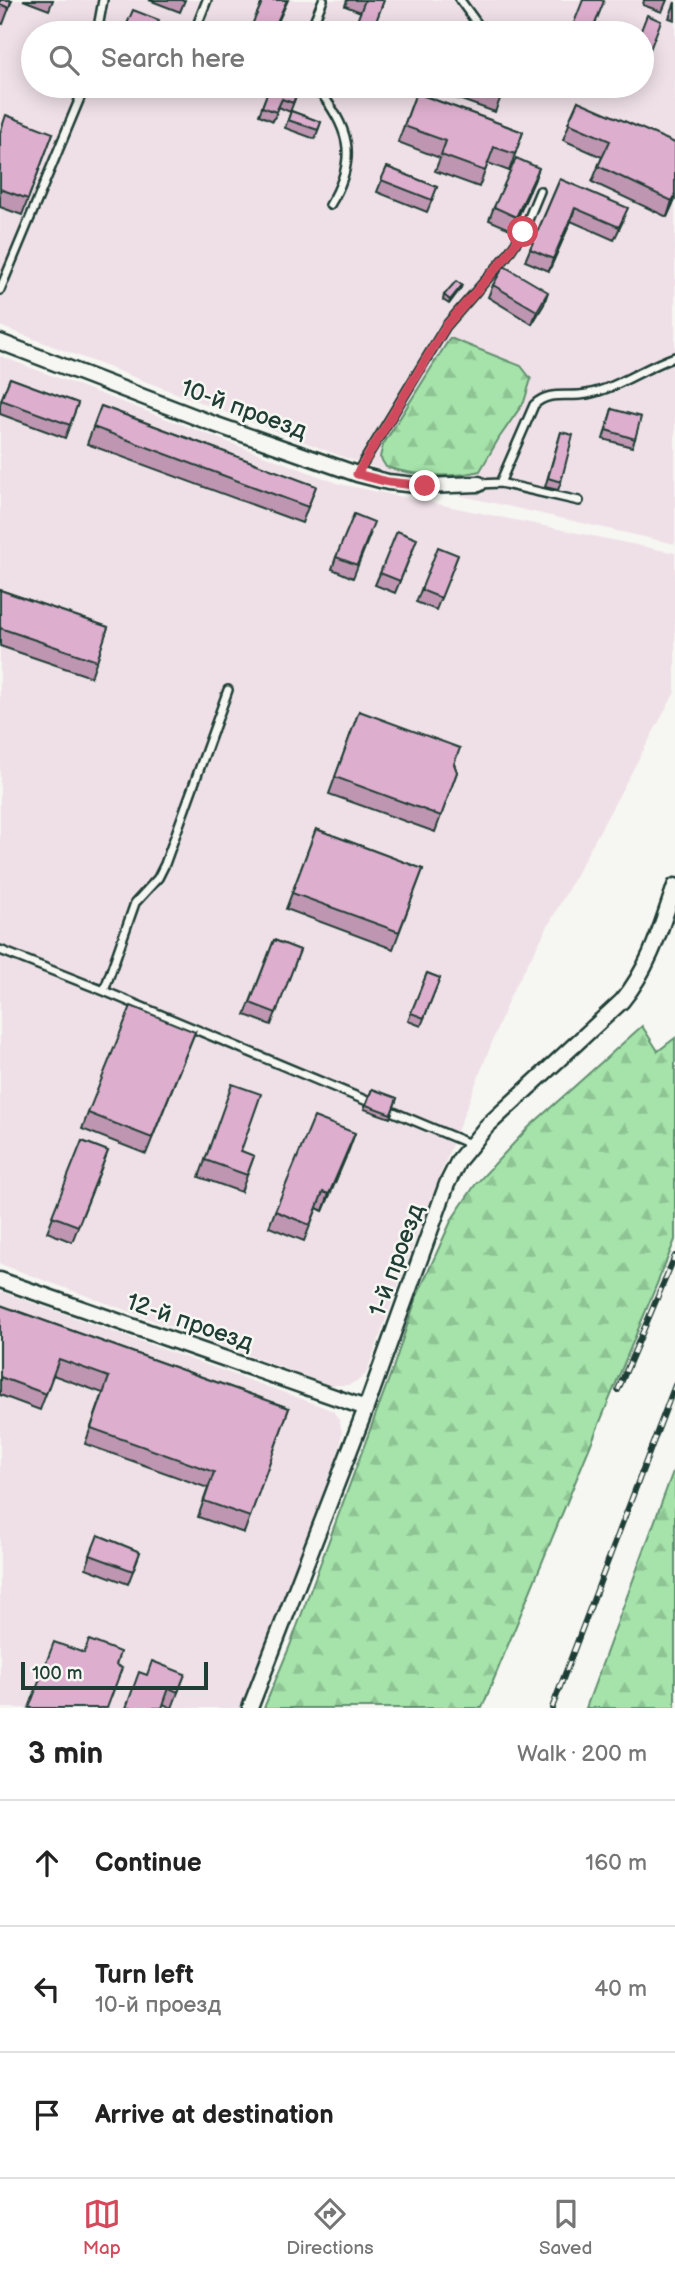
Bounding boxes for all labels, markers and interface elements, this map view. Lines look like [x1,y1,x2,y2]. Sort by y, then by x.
search box [21,21,654,98]
icon: search [45,41,83,79]
text: Search here [101,44,245,75]
route start [507,216,538,247]
street label: 10-й проезд [177,373,311,446]
route end [409,470,440,501]
street label: 1-й проезд [363,1200,430,1320]
street label: 12-й проезд [123,1287,257,1358]
scale bar [21,1659,208,1691]
text: 100 m [32,1662,83,1685]
text: 3 min [28,1736,103,1772]
text: Walk · 200 m [517,1740,647,1768]
icon: ahead [28,1844,66,1882]
text: Continue [95,1848,202,1879]
text: 160 m [585,1849,647,1877]
text: Turn left [95,1960,194,1991]
icon: left [28,1970,66,2008]
text: 40 m [594,1975,647,2003]
text: 10-й проезд [95,1991,221,2019]
icon: arrive [28,2096,66,2134]
text: Arrive at destination [95,2100,334,2131]
tab: Map [83,2195,121,2260]
tab: Directions [286,2195,374,2260]
tab: Saved [539,2195,592,2260]

